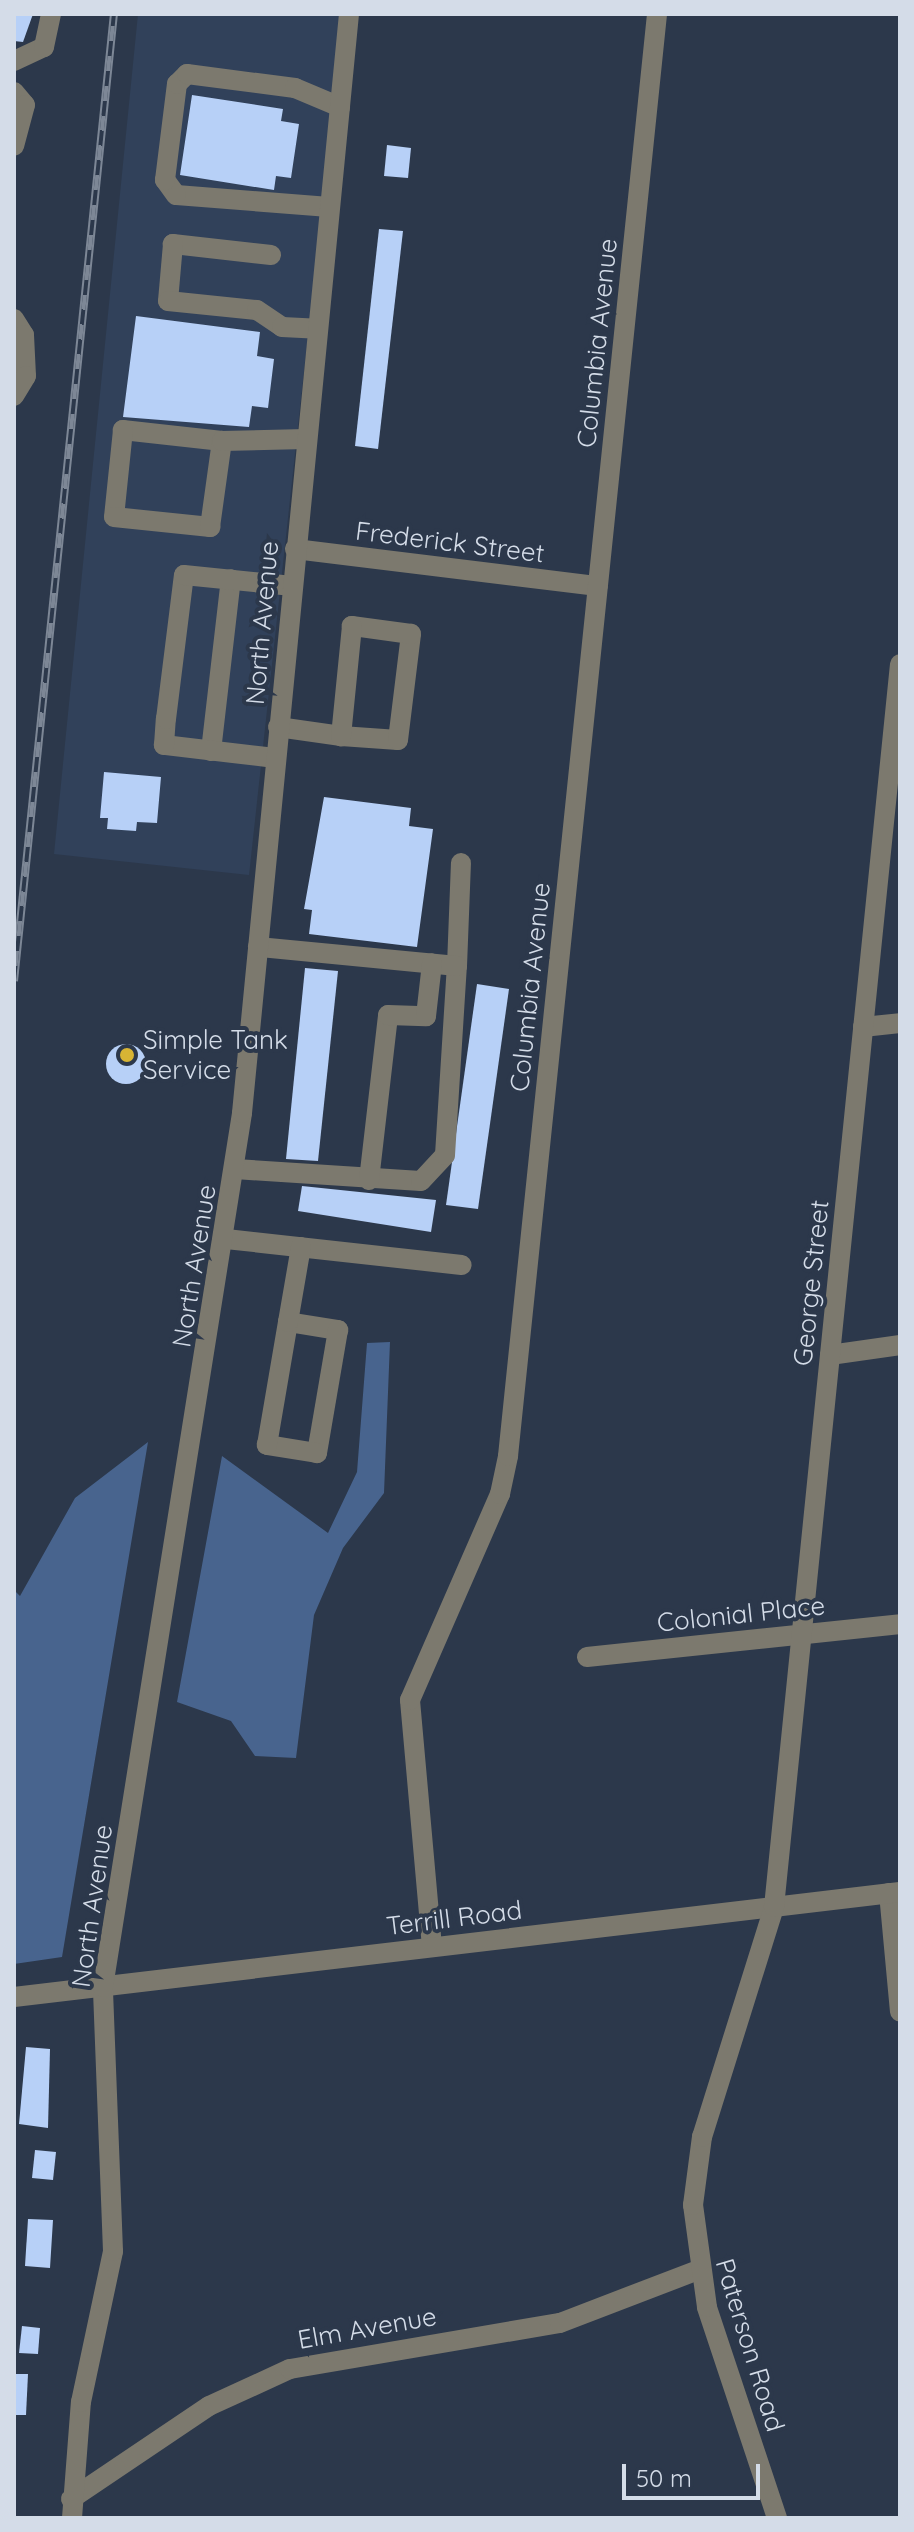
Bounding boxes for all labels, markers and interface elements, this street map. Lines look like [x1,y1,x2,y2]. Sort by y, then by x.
street label: Columbia Avenue [571,237,623,449]
street label: Frederick Street [354,515,546,569]
street label: North Avenue [239,540,285,706]
street label: Columbia Avenue [504,881,556,1093]
place label: Simple Tank Service [143,1024,288,1086]
marker: Simple Tank Service [118,1046,136,1064]
street label: North Avenue [166,1182,222,1350]
street label: George Street [787,1199,835,1367]
street label: Colonial Place [655,1590,827,1638]
street label: North Avenue [65,1823,119,1989]
street label: Terrill Road [384,1894,524,1942]
street label: Paterson Road [709,2255,791,2435]
street label: Elm Avenue [295,2300,439,2356]
scale bar [626,2448,764,2498]
text: 50 m [636,2463,692,2493]

